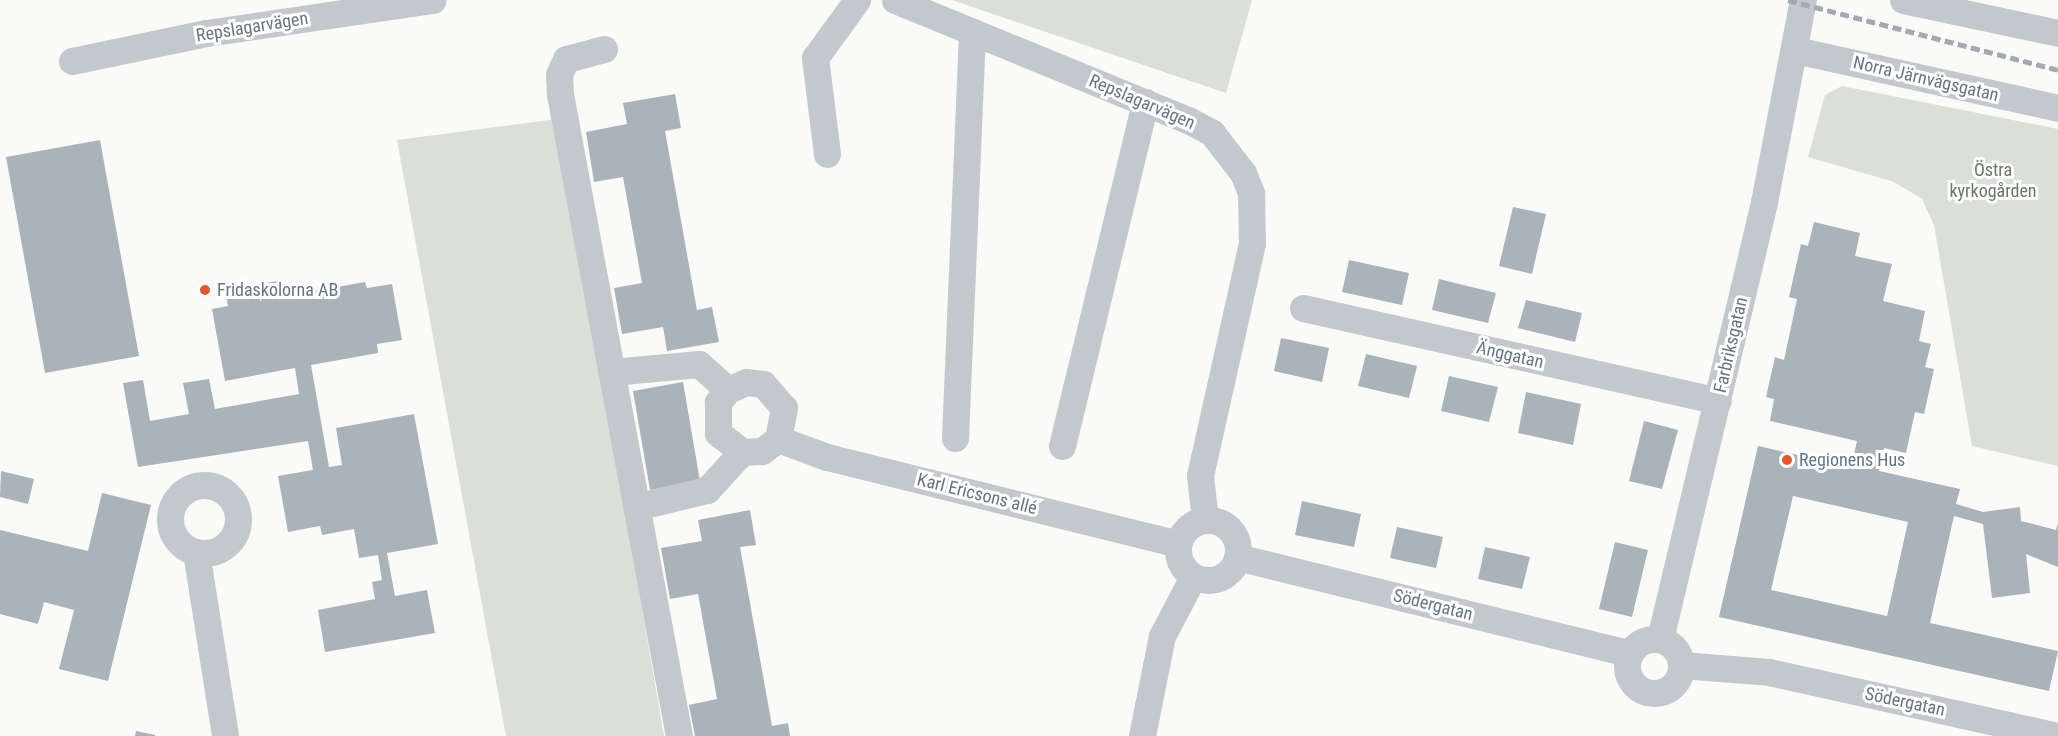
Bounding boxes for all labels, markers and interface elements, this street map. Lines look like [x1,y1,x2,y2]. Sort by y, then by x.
street label: Repslagarvägen [194,7,310,47]
street label: Norra Järnvägsgatan [1851,52,2001,106]
street label: Repslagarvägen [1086,70,1198,134]
park label: Östra kyrkogården [1949,160,2037,202]
place label: Fridaskolorna AB [217,279,338,301]
marker: Fridaskolorna AB [198,283,212,297]
street label: Farbriksgatan [1710,295,1752,395]
street label: Änggatan [1474,337,1546,373]
place label: Regionens Hus [1799,449,1905,471]
marker: Regionens Hus [1780,453,1794,467]
street label: Karl Ericsons allé [915,469,1039,519]
street label: Södergatan [1391,585,1475,625]
street label: Södergatan [1863,683,1947,721]

